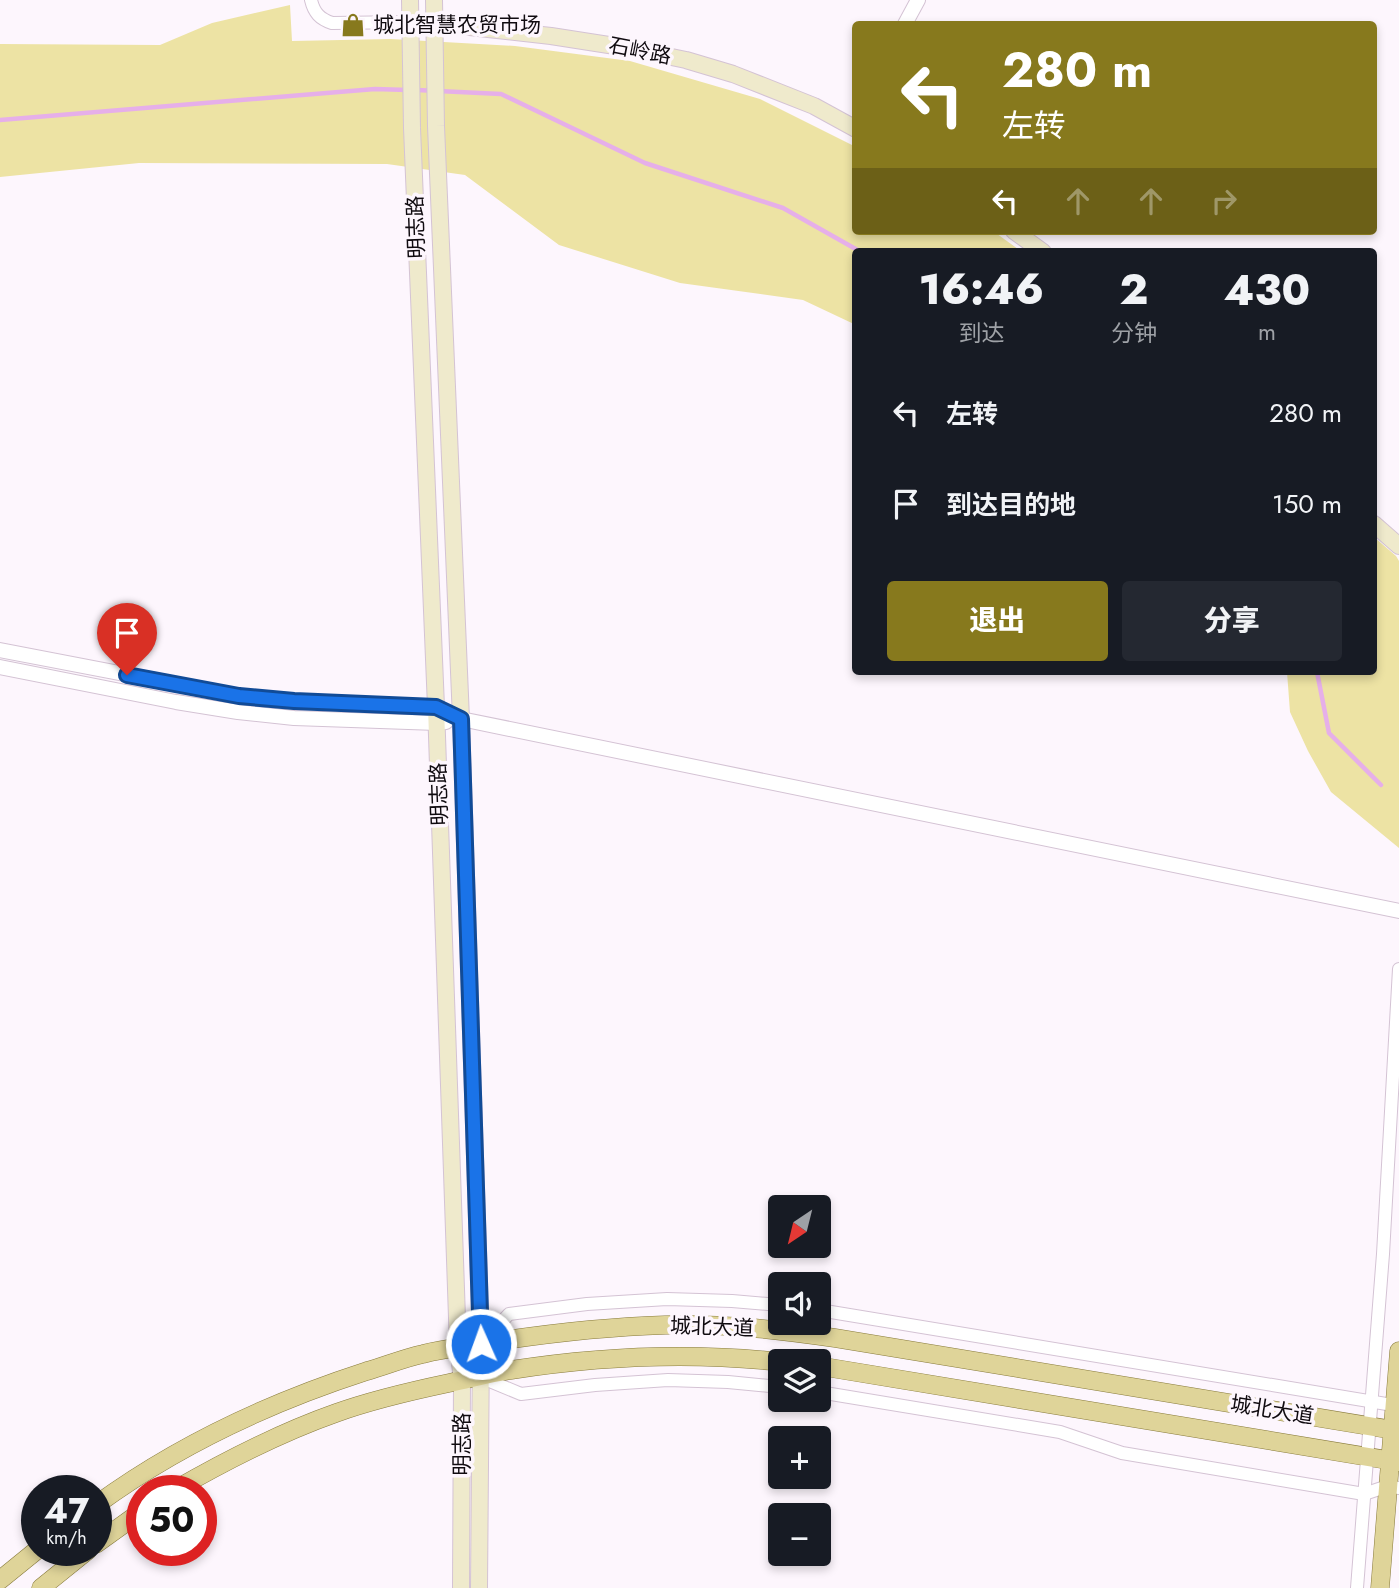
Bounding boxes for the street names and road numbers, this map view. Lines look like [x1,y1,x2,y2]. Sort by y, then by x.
street label: 石岭路 [606,30,674,72]
street label: 明志路 [400,195,432,259]
street label: 明志路 [423,762,455,826]
street label: 城北大道 [670,1311,754,1343]
street label: 城北大道 [1228,1389,1316,1431]
street label: 明志路 [447,1413,477,1476]

